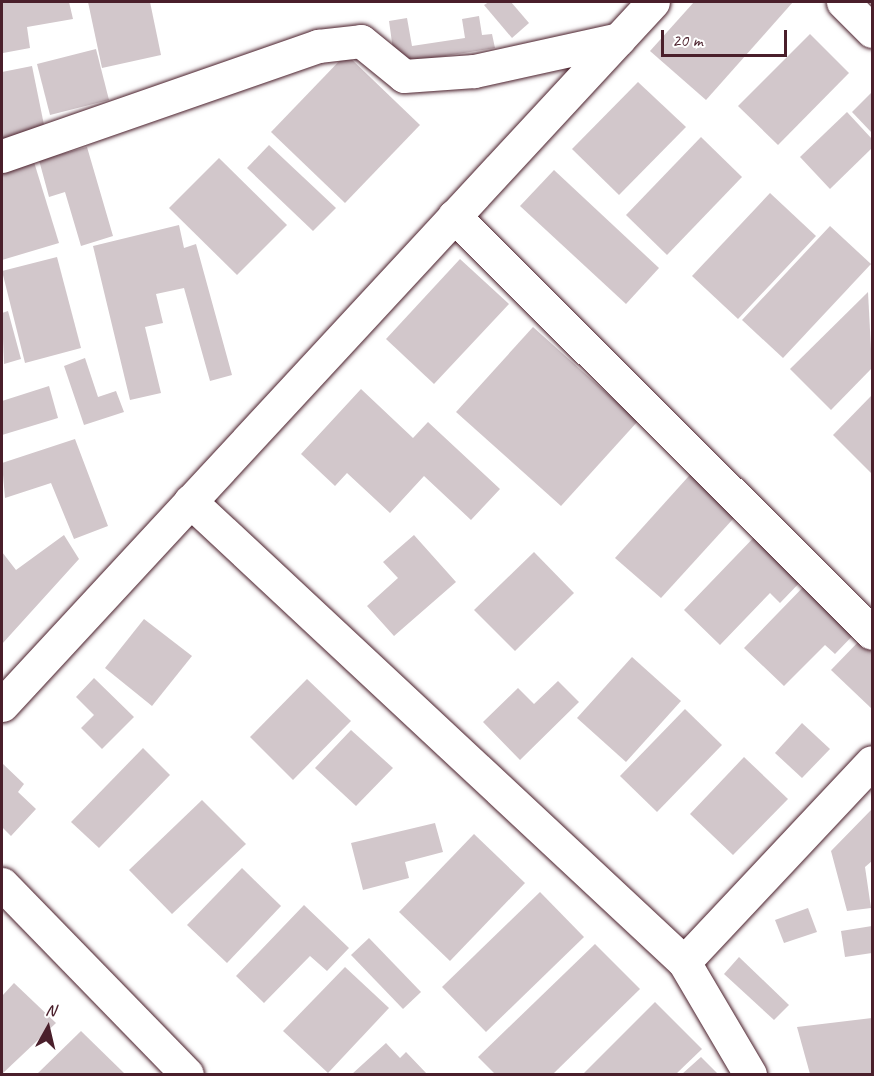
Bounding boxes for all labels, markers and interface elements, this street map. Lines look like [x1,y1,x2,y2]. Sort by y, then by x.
scale bar [664,18,790,56]
text: 20 m [672,29,703,51]
north arrow [18,998,78,1058]
text: N [44,1000,57,1021]

